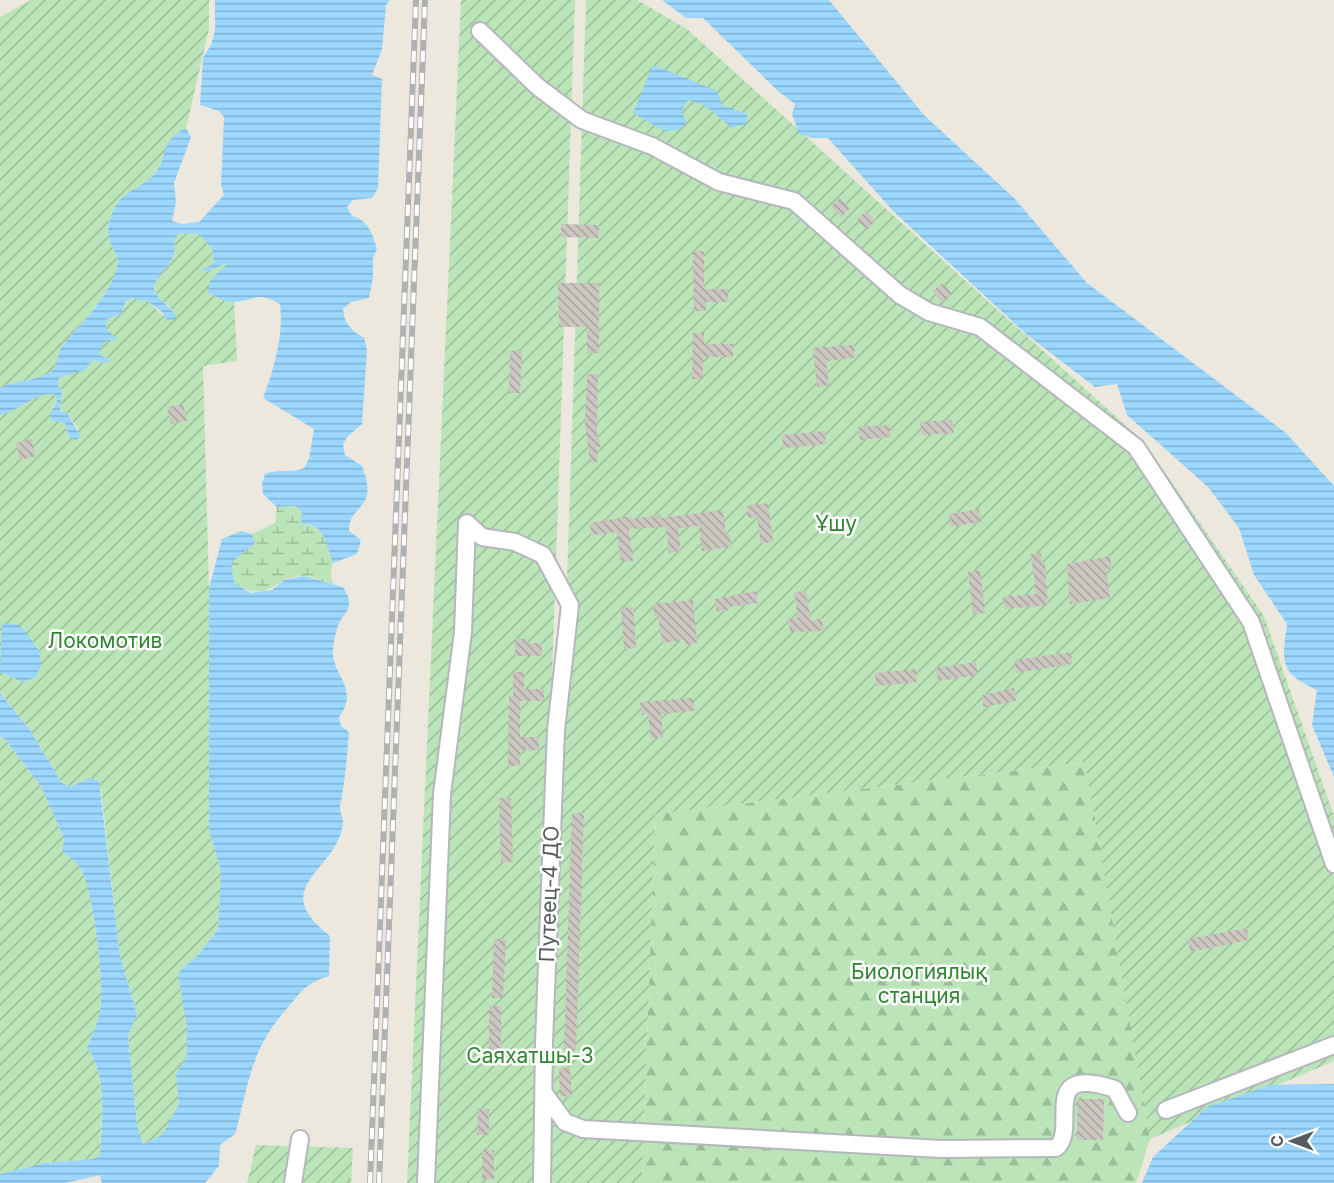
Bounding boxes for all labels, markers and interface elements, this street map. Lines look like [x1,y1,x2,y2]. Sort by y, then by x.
park label: Ұшу [815,511,857,536]
park label: Локомотив [48,628,162,653]
street label: Путеец-4 ДО [534,825,564,963]
park label: Биологиялық станция [851,959,987,1008]
park label: Саяхатшы-3 [466,1043,594,1068]
north arrow [1262,1111,1322,1171]
text: С [1267,1135,1287,1147]

